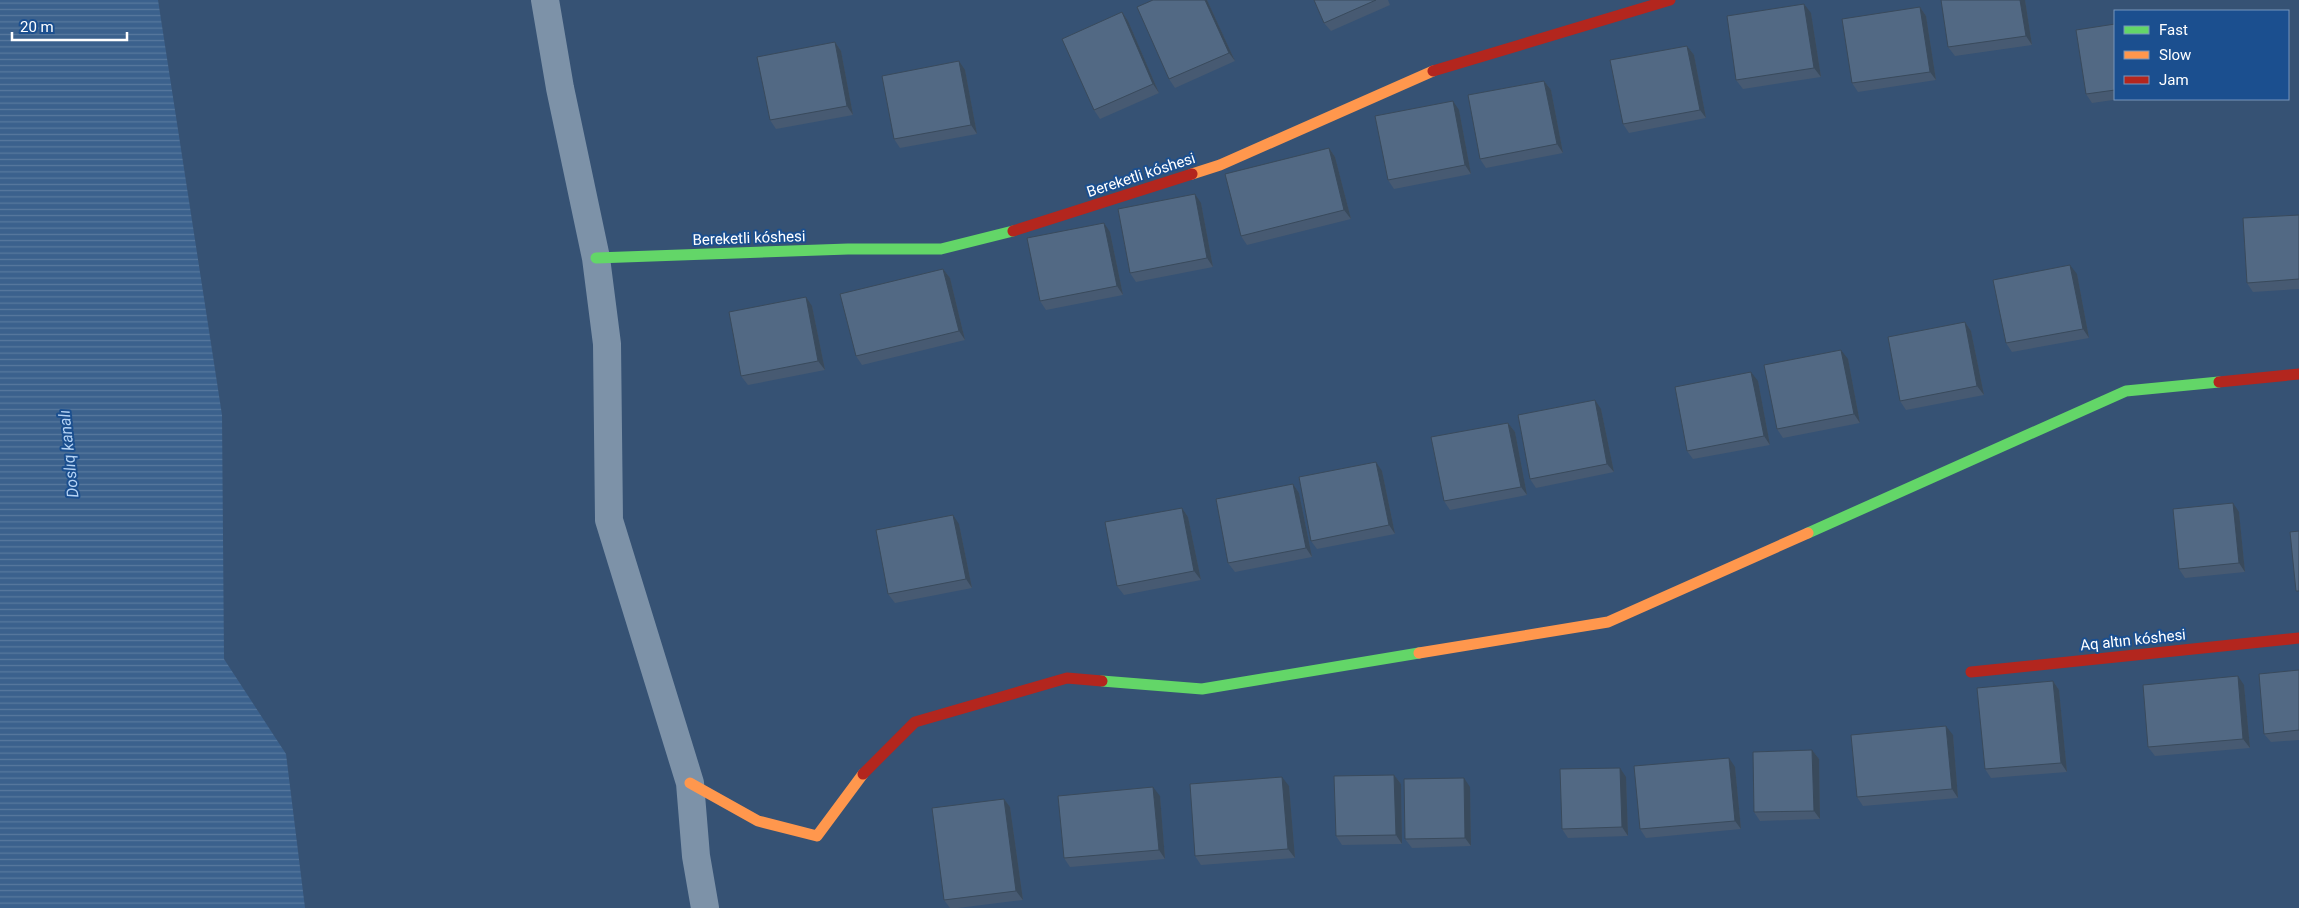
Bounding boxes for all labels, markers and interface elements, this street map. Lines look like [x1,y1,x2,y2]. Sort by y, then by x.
scale bar [12,10,128,42]
legend [2114,10,2289,100]
text: 20 m [20,18,54,36]
text: Fast [2159,21,2188,39]
text: Slow [2159,46,2191,64]
text: Jam [2159,71,2189,89]
street label: Bereketli kóshesi [1084,149,1198,201]
street label: Bereketli kóshesi [692,227,806,249]
water label: Doslıq kanalı [54,409,83,499]
street label: Aq altın kóshesi [2079,626,2187,654]

